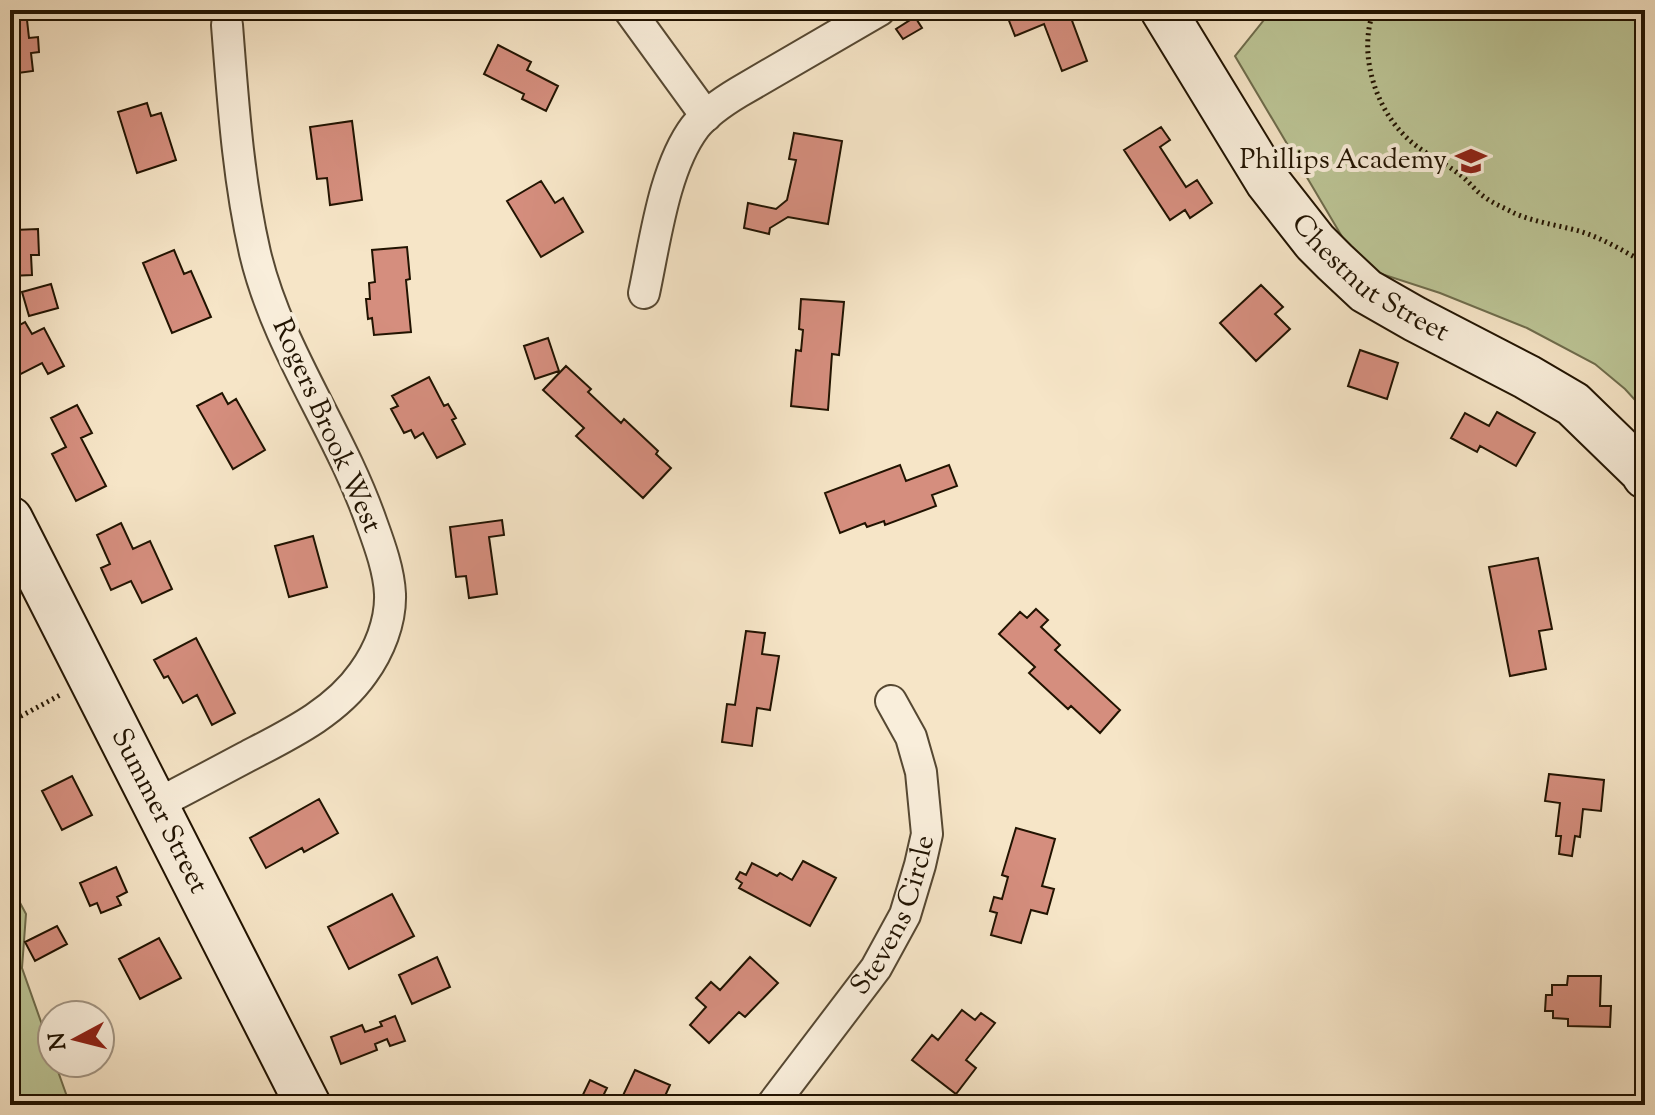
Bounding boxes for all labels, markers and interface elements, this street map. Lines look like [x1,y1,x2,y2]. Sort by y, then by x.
place label: Phillips Academy [1239,141,1447,181]
school or university icon: Phillips Academy [1454,144,1488,178]
street label: Chestnut Street [1281,206,1456,353]
street label: Rogers Brook West [261,313,391,540]
street label: Summer Street [100,722,218,901]
street label: Stevens Circle [842,831,946,1004]
north arrow [36,999,116,1079]
text: N [42,1030,76,1052]

